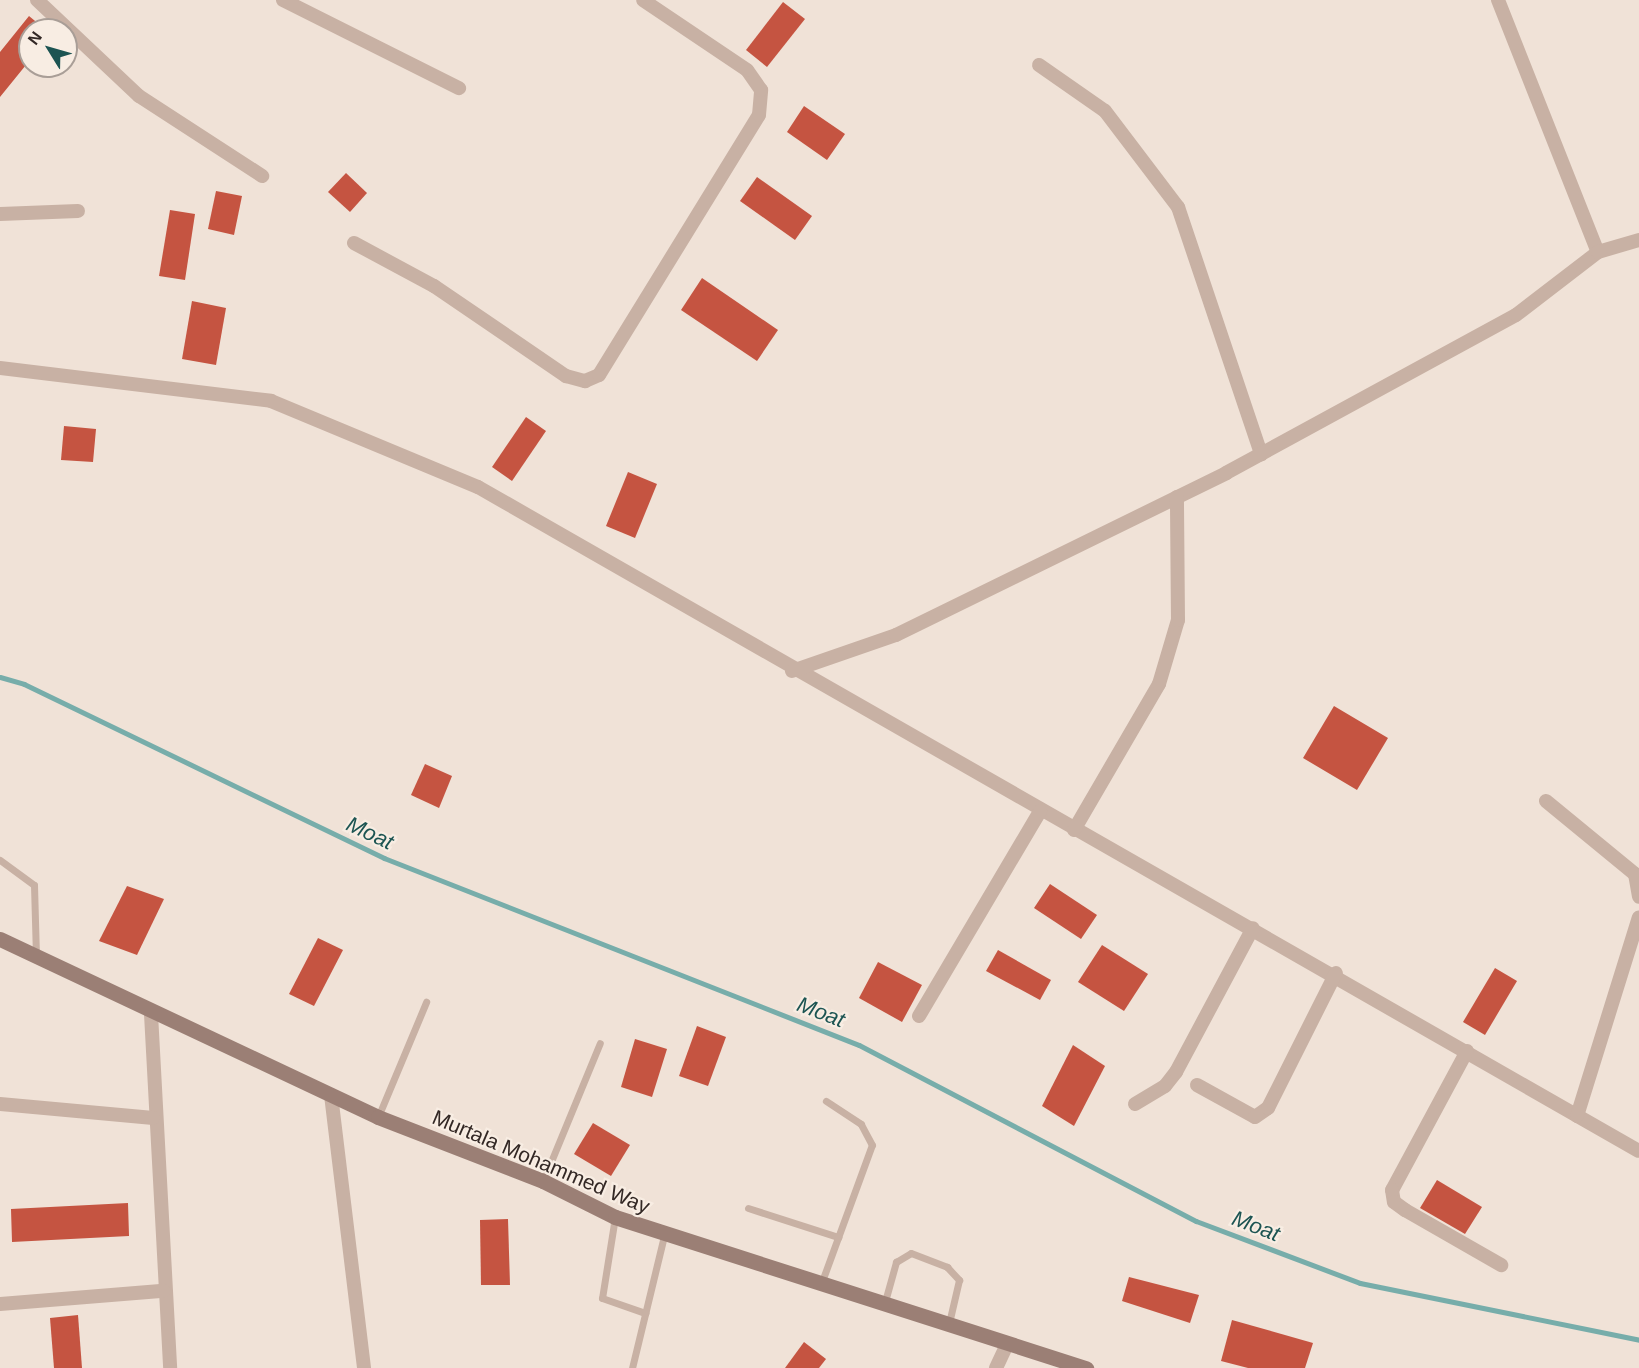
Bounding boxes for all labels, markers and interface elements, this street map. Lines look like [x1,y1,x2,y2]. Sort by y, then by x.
north arrow [18,18,78,78]
text: N [25,28,45,48]
water label: Moat [342,811,398,855]
water label: Moat [793,991,849,1033]
street label: Murtala Mohammed Way [428,1105,654,1219]
water label: Moat [1228,1205,1284,1247]

